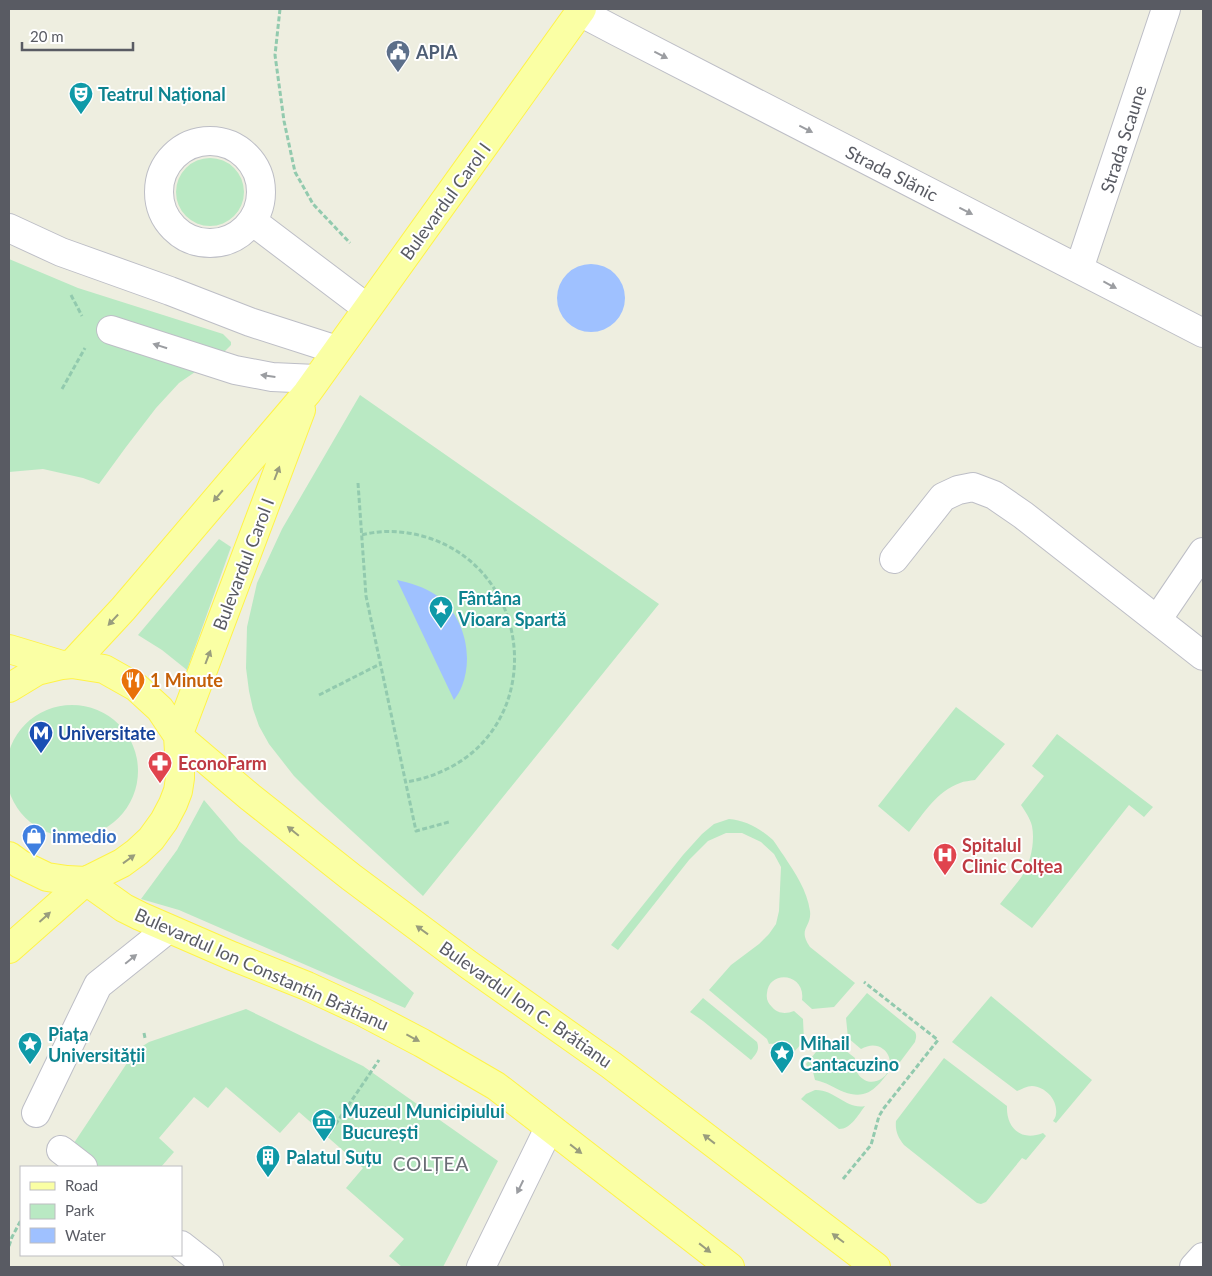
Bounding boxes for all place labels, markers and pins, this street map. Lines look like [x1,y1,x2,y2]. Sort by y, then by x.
public building icon: APIA [385,39,411,73]
place label: APIA [415,41,458,63]
theatre icon: Teatrul Național [68,81,94,115]
place label: Teatrul Național [98,83,226,105]
place label: Fântâna Vioara Spartă [457,587,566,630]
place icon: Fântâna Vioara Spartă [428,595,454,629]
restaurant icon: 1 Minute [120,667,146,701]
place label: 1 Minute [150,669,223,691]
metro station icon: Universitate [28,720,54,754]
place label: Universitate [58,722,156,744]
pharmacy icon: EconoFarm [147,750,173,784]
place label: EconoFarm [178,752,267,774]
shop icon: inmedio [21,823,47,857]
place label: inmedio [52,825,117,847]
place label: Spitalul Clinic Colțea [962,834,1063,877]
hospital icon: Spitalul Clinic Colțea [932,842,958,876]
place label: Piața Universității [48,1023,145,1066]
place icon: Piața Universității [17,1031,43,1065]
place label: Mihail Cantacuzino [800,1032,899,1075]
place icon: Mihail Cantacuzino [769,1040,795,1074]
place label: Muzeul Municipiului București [342,1100,505,1143]
museum icon: Muzeul Municipiului București [311,1108,337,1142]
building icon: Palatul Suțu [255,1144,281,1178]
place label: Palatul Suțu [286,1146,382,1168]

